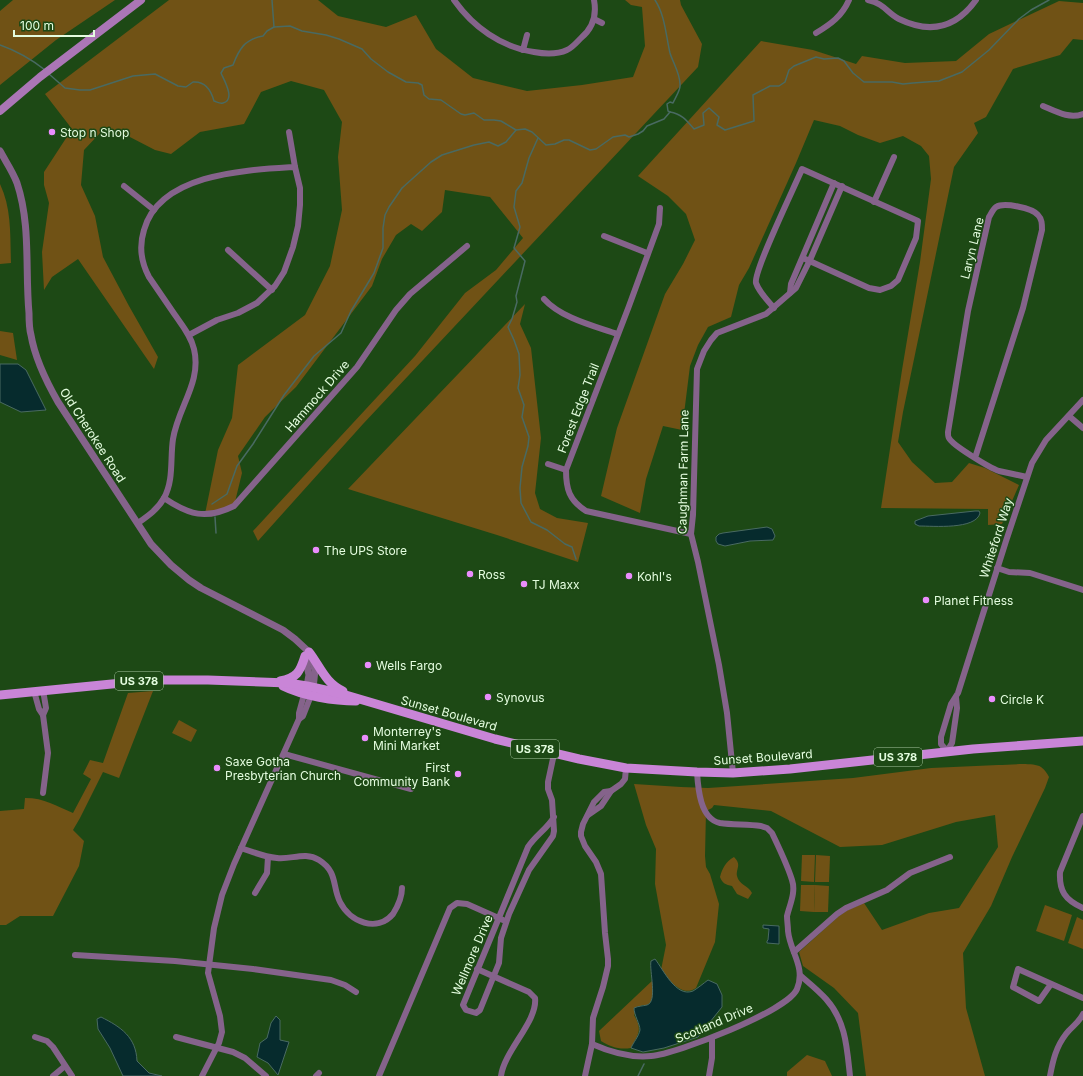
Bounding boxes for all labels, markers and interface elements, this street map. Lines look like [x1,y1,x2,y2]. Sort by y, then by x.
scale bar [14,12,94,38]
text: 100 m [20,18,54,33]
place label: Stop n Shop [60,125,129,140]
marker: Stop n Shop [47,127,57,137]
street label: Laryn Lane [957,216,987,280]
street label: Hammock Drive [282,357,352,435]
street label: Forest Edge Trail [554,361,602,455]
street label: Old Cherokee Road [57,385,129,485]
street label: Caughman Farm Lane [674,410,692,534]
street label: Whiteford Way [976,496,1016,580]
place label: The UPS Store [324,543,407,558]
marker: The UPS Store [311,545,321,555]
place label: Ross [478,567,505,582]
marker: Ross [465,569,475,579]
place label: Kohl's [637,569,672,584]
marker: Kohl's [624,571,634,581]
place label: TJ Maxx [532,577,580,592]
marker: TJ Maxx [519,579,529,589]
place label: Planet Fitness [934,593,1013,608]
marker: Planet Fitness [921,595,931,605]
place label: Wells Fargo [376,658,442,673]
marker: Wells Fargo [363,660,373,670]
road number: US 378 [115,672,163,690]
place label: Synovus [496,690,545,705]
street label: Sunset Boulevard [399,692,499,734]
marker: Synovus [483,692,493,702]
place label: Circle K [1000,692,1044,707]
marker: Circle K [987,694,997,704]
place label: Monterrey's Mini Market [373,724,441,753]
marker: Monterrey's Mini Market [360,733,370,743]
road number: US 378 [511,740,559,758]
street label: Sunset Boulevard [713,746,813,768]
road number: US 378 [874,748,922,766]
place label: Saxe Gotha Presbyterian Church [225,754,341,783]
place label: First Community Bank [353,760,450,789]
marker: Saxe Gotha Presbyterian Church [212,763,222,773]
marker: First Community Bank [453,769,463,779]
street label: Wellmore Drive [448,912,496,998]
street label: Scotland Drive [673,1000,755,1046]

